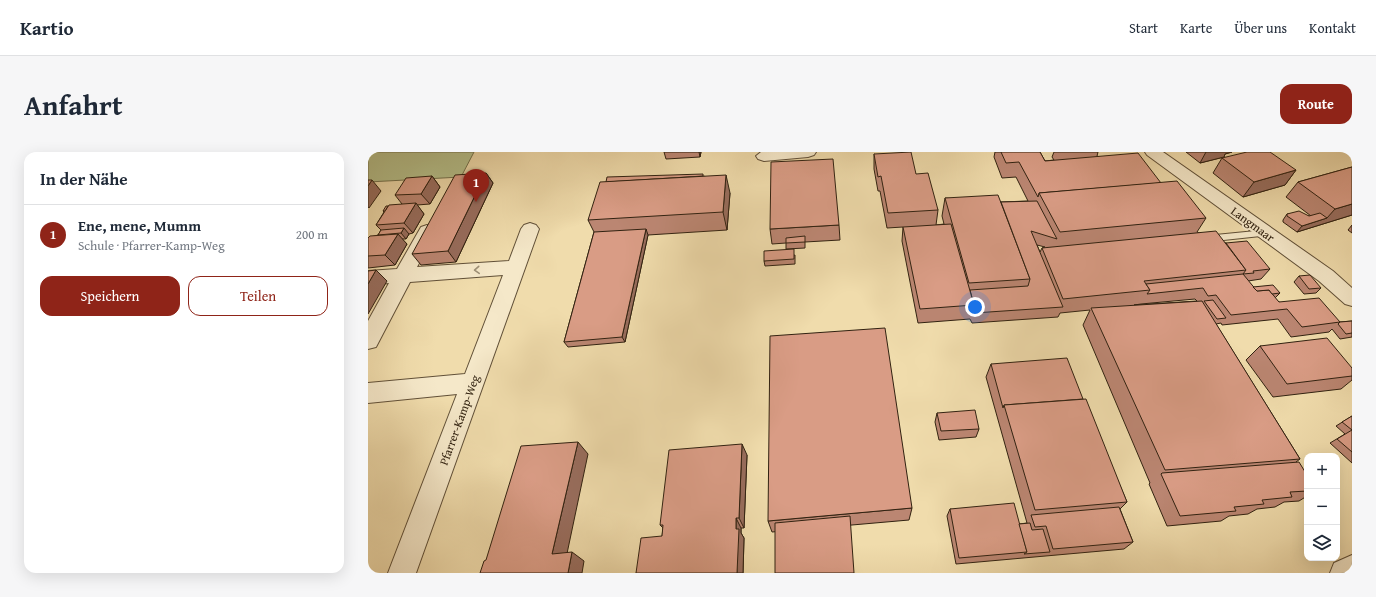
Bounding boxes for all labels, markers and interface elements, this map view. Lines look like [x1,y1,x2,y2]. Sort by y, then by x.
text: Kartio [20,14,74,42]
text: Start [1129,18,1158,38]
text: Karte [1180,18,1212,38]
text: Über uns [1234,18,1287,38]
text: Kontakt [1309,18,1356,38]
text: Anfahrt [24,84,123,125]
button: Route [1280,84,1352,124]
text: In der Nähe [40,166,128,191]
pin: 1 [463,169,489,202]
street label: Langmaar [1228,202,1278,246]
text: Ene, mene, Mumm [78,215,201,236]
text: 1 [50,225,56,244]
text: 200 m [296,225,328,244]
text: Schule · Pfarrer-Kamp-Weg [78,236,225,255]
one-way arrow [474,265,480,274]
button: Speichern [40,276,180,316]
button: Teilen [188,276,328,316]
your location [965,297,985,317]
street label: Pfarrer-Kamp-Weg [435,372,483,467]
map controls [1304,453,1340,561]
button: + [1304,453,1340,489]
button: − [1304,489,1340,525]
button: layers [1304,525,1340,561]

